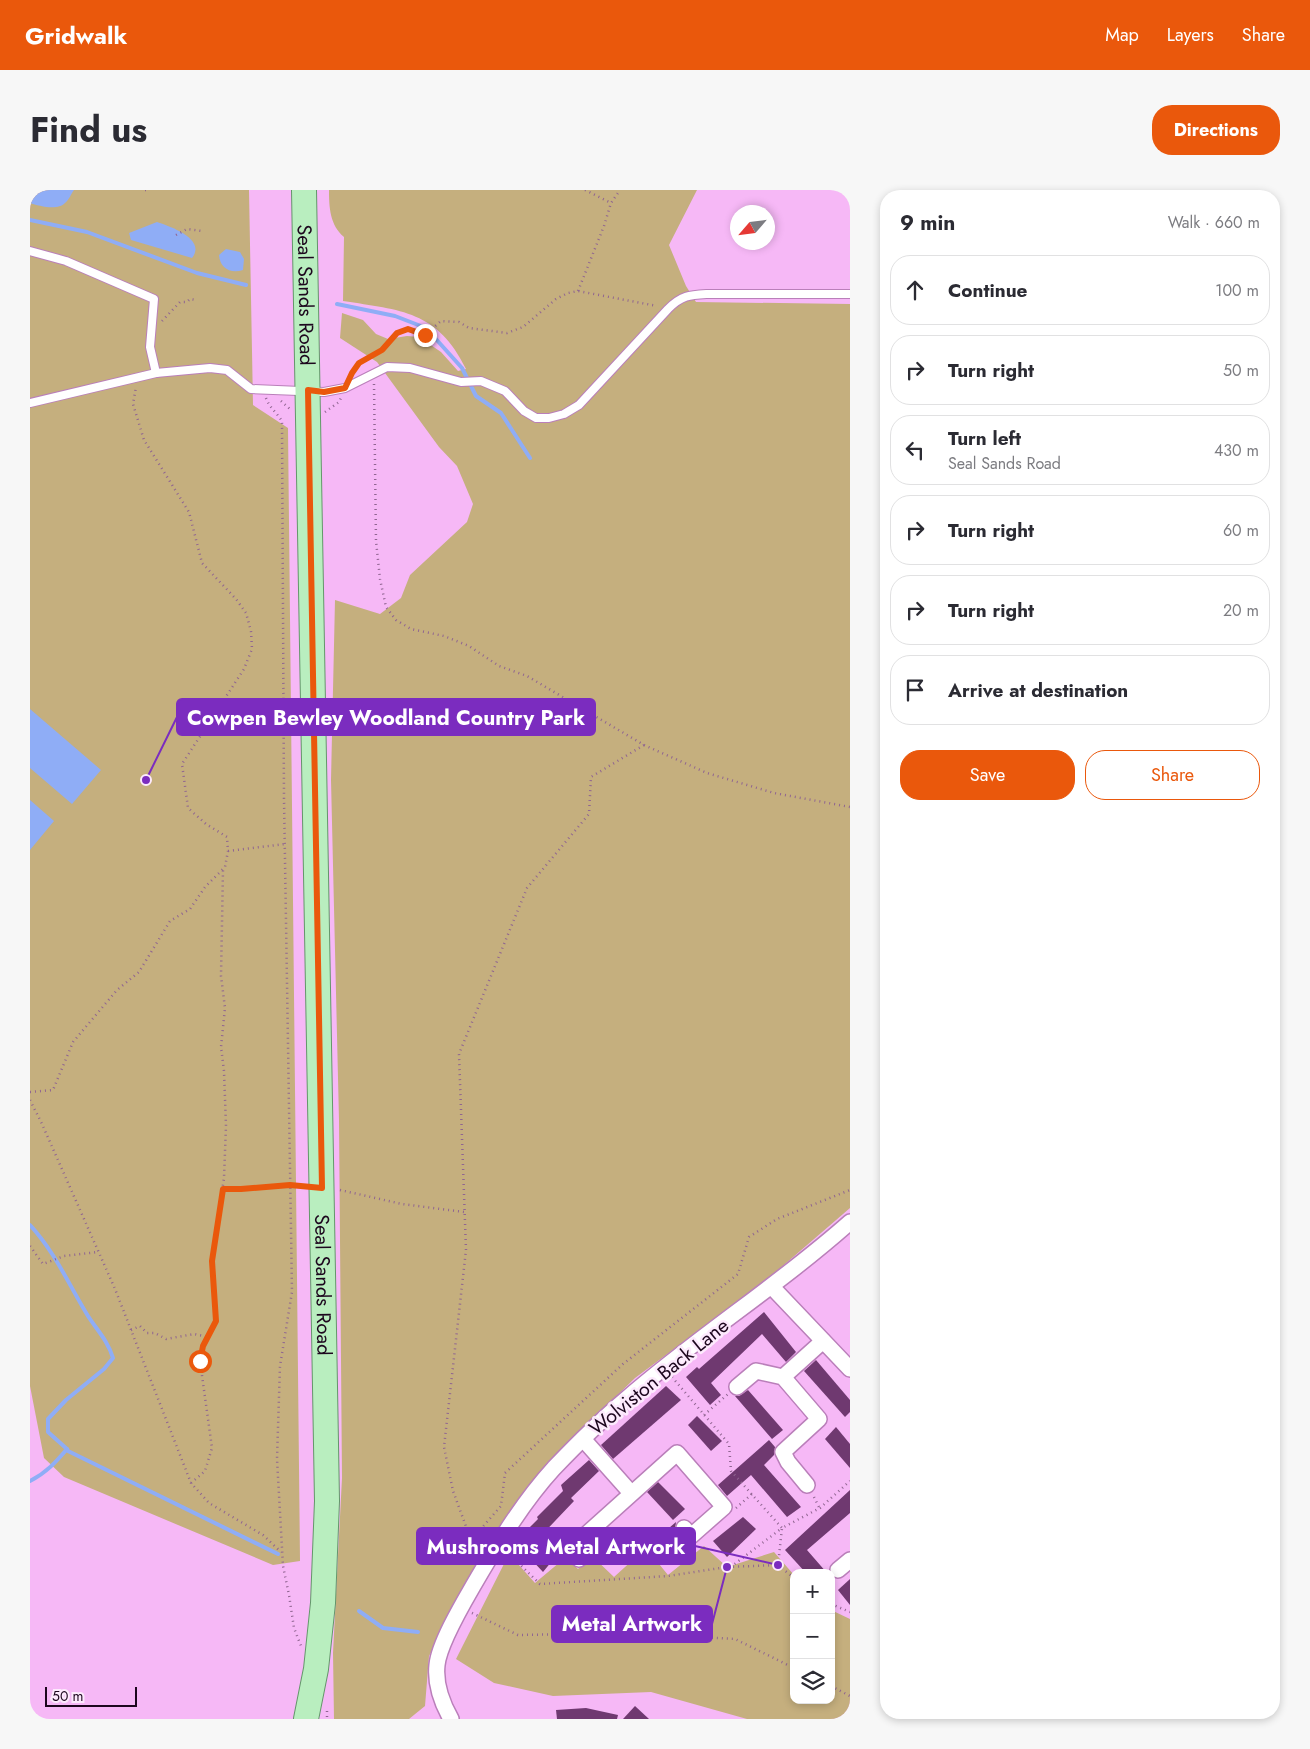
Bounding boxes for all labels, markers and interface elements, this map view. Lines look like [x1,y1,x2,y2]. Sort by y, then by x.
text: Gridwalk [25,18,127,53]
text: Map [1105,22,1139,48]
text: Layers [1167,22,1214,48]
text: Share [1242,22,1285,48]
text: Find us [30,105,147,155]
button: Directions [1152,105,1280,155]
north arrow [730,205,775,250]
text: 9 min [900,208,955,238]
text: Walk · 660 m [1168,211,1260,234]
street label: Seal Sands Road [290,224,322,366]
icon: ahead [901,276,929,304]
text: Continue [948,277,1027,304]
text: 100 m [1215,279,1259,302]
route end [414,324,437,347]
icon: right [901,356,929,384]
text: Turn right [948,357,1034,384]
text: 50 m [1223,359,1259,382]
text: Turn left [948,425,1021,452]
icon: left [901,436,929,464]
text: 430 m [1214,439,1259,462]
text: Seal Sands Road [948,452,1061,475]
icon: right [901,516,929,544]
text: Turn right [948,517,1034,544]
text: 60 m [1223,519,1259,542]
icon: right [901,596,929,624]
text: Turn right [948,597,1034,624]
text: 20 m [1223,599,1259,622]
icon: arrive [901,676,929,704]
text: Arrive at destination [948,677,1128,704]
callout: Cowpen Bewley Woodland Country Park [177,699,595,735]
text: Cowpen Bewley Woodland Country Park [187,703,585,733]
button: Save [900,750,1075,800]
button: Share [1085,750,1260,800]
street label: Seal Sands Road [307,1214,339,1356]
street label: Wolviston Back Lane [583,1311,735,1443]
route start [189,1350,212,1373]
callout: Mushrooms Metal Artwork [417,1528,695,1564]
text: Mushrooms Metal Artwork [427,1532,685,1562]
map controls [790,1569,835,1704]
button: + [790,1569,835,1614]
callout: Metal Artwork [552,1606,712,1642]
text: Metal Artwork [562,1609,702,1639]
button: − [790,1614,835,1659]
button: layers [790,1659,835,1704]
scale bar [45,1684,138,1707]
text: 50 m [52,1686,83,1706]

